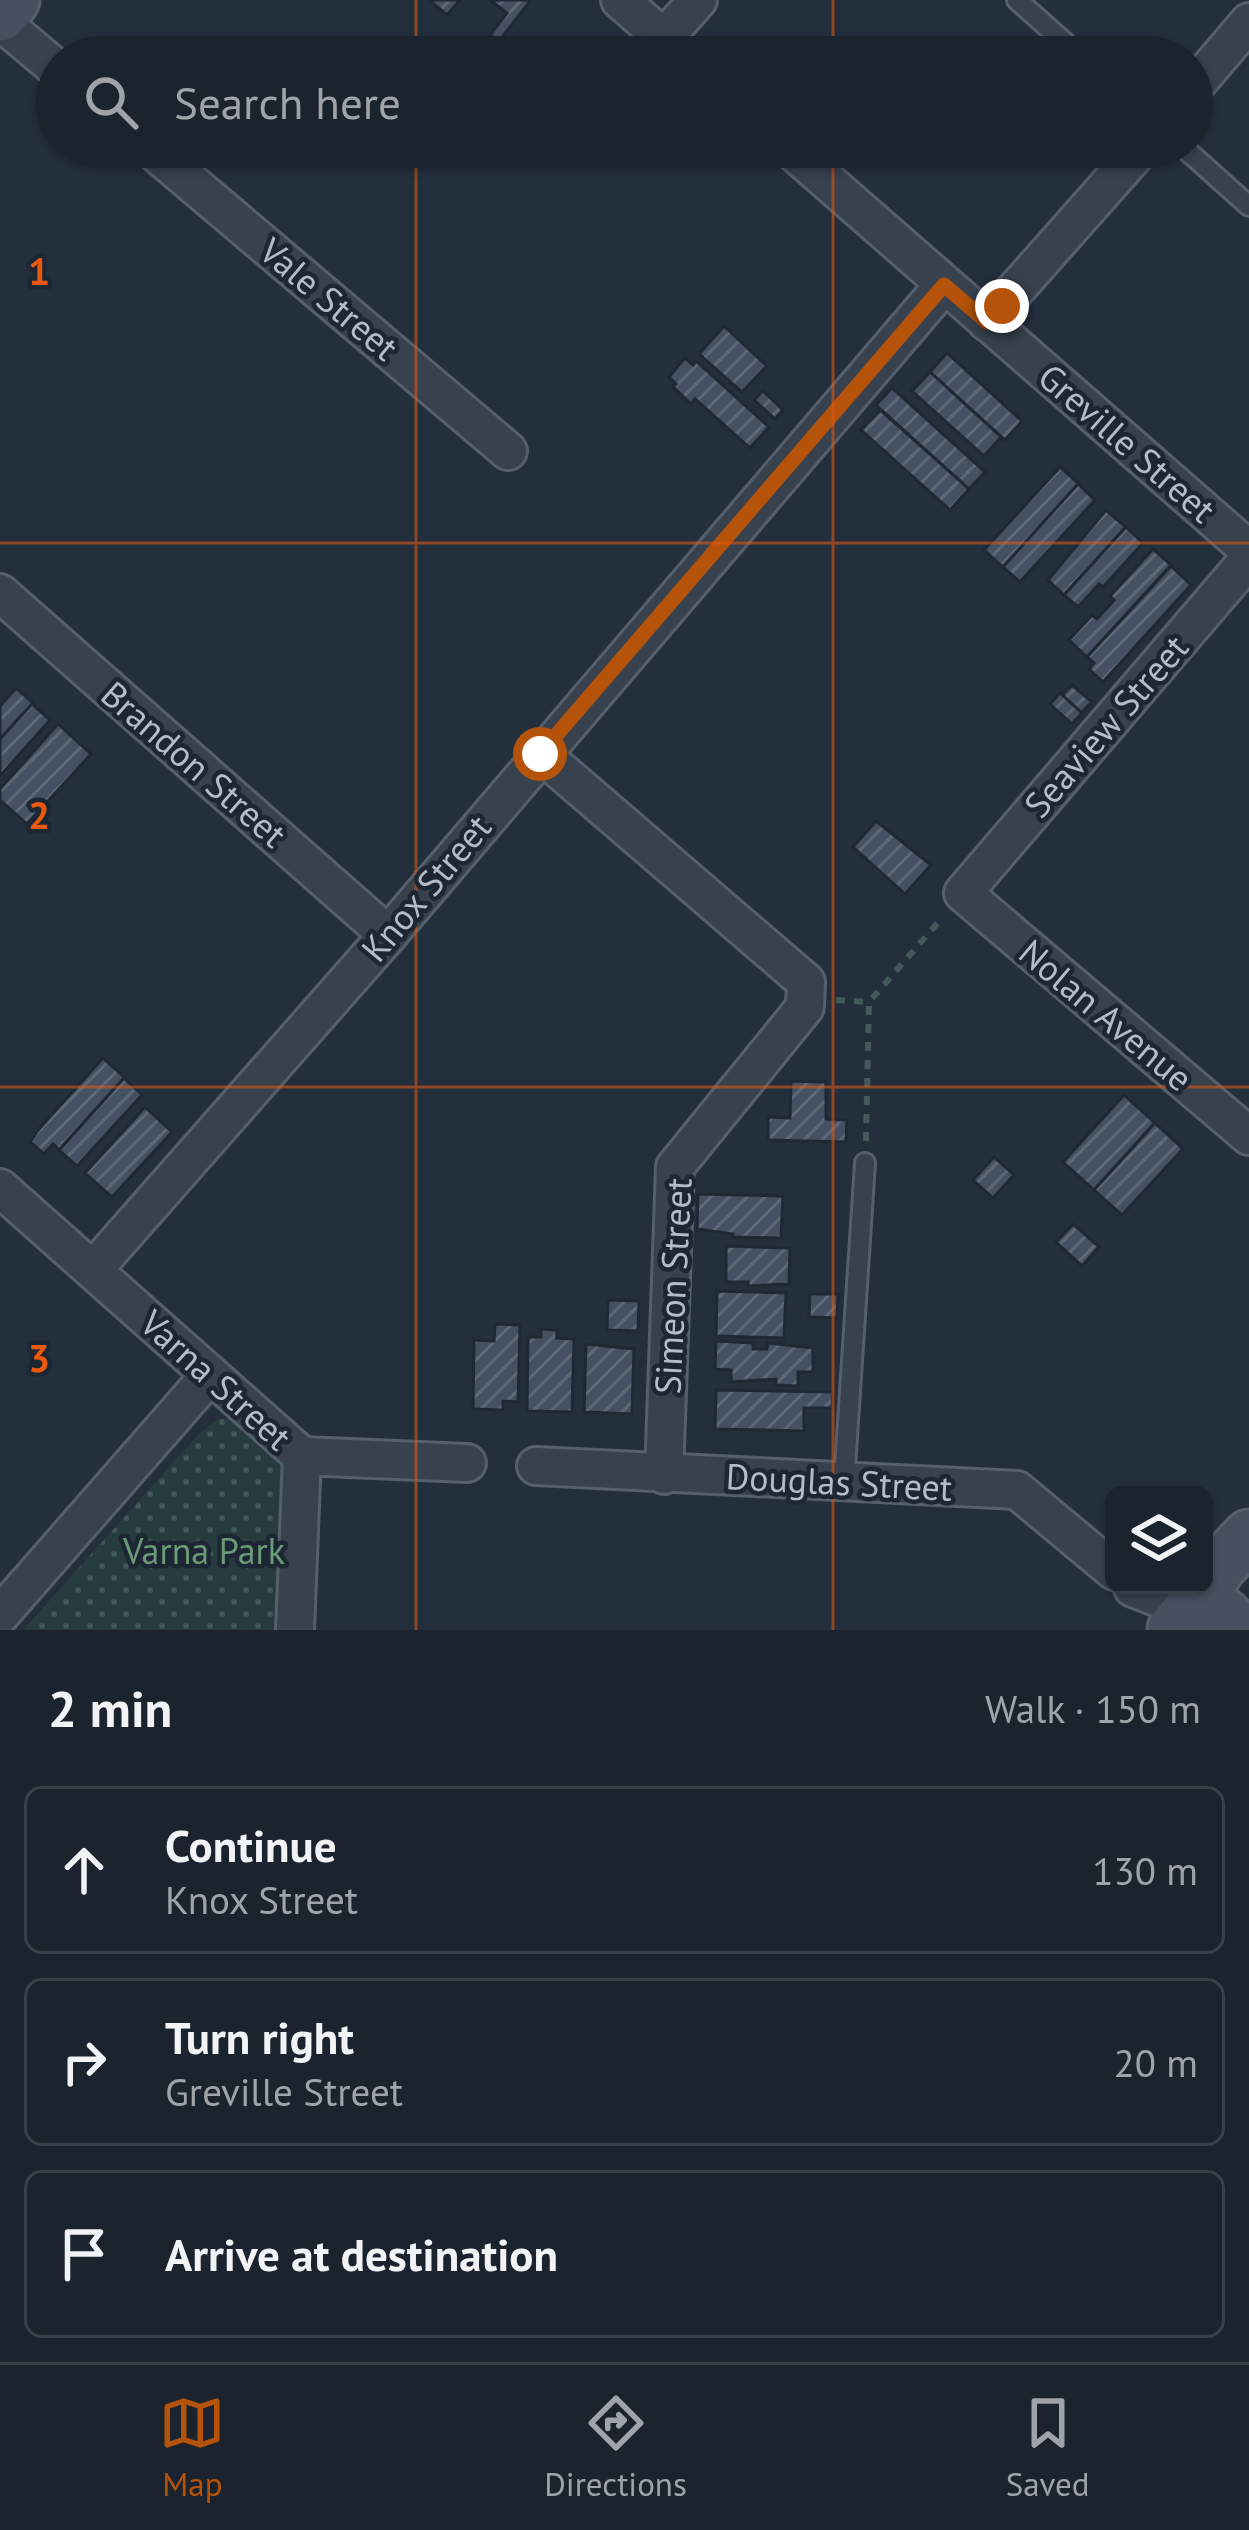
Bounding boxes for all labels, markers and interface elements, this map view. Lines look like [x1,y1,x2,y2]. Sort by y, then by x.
search box [36,36,1213,168]
icon: search [78,69,144,135]
text: Search here [174,73,401,131]
street label: Vale Street [250,226,408,370]
text: 1 [28,245,50,296]
route end [975,279,1029,333]
street label: Greville Street [1029,353,1226,532]
street label: Seaview Street [1013,624,1198,827]
street label: Brandon Street [92,670,297,857]
route start [513,727,567,781]
text: 2 [28,789,50,840]
street label: Knox Street [350,804,501,971]
street label: Nolan Avenue [1010,928,1203,1101]
street label: Simeon Street [643,1177,702,1395]
street label: Varna Street [130,1299,302,1460]
text: 3 [28,1332,50,1383]
street label: Douglas Street [725,1452,953,1511]
map controls [1105,1486,1213,1594]
button: layers [1105,1486,1213,1594]
park label: Varna Park [122,1527,285,1574]
text: 2 min [48,1675,172,1741]
text: Walk · 150 m [985,1683,1201,1734]
text: Continue [165,1816,337,1874]
icon: ahead [51,1837,117,1903]
text: 130 m [1092,1845,1198,1896]
text: Knox Street [165,1874,358,1925]
text: Turn right [165,2008,354,2066]
icon: right [51,2029,117,2095]
text: 20 m [1113,2037,1198,2088]
text: Greville Street [165,2066,403,2117]
icon: arrive [51,2221,117,2287]
text: Arrive at destination [165,2225,558,2283]
tab: Map [159,2390,225,2505]
tab: Directions [544,2390,687,2505]
tab: Saved [1006,2390,1090,2505]

